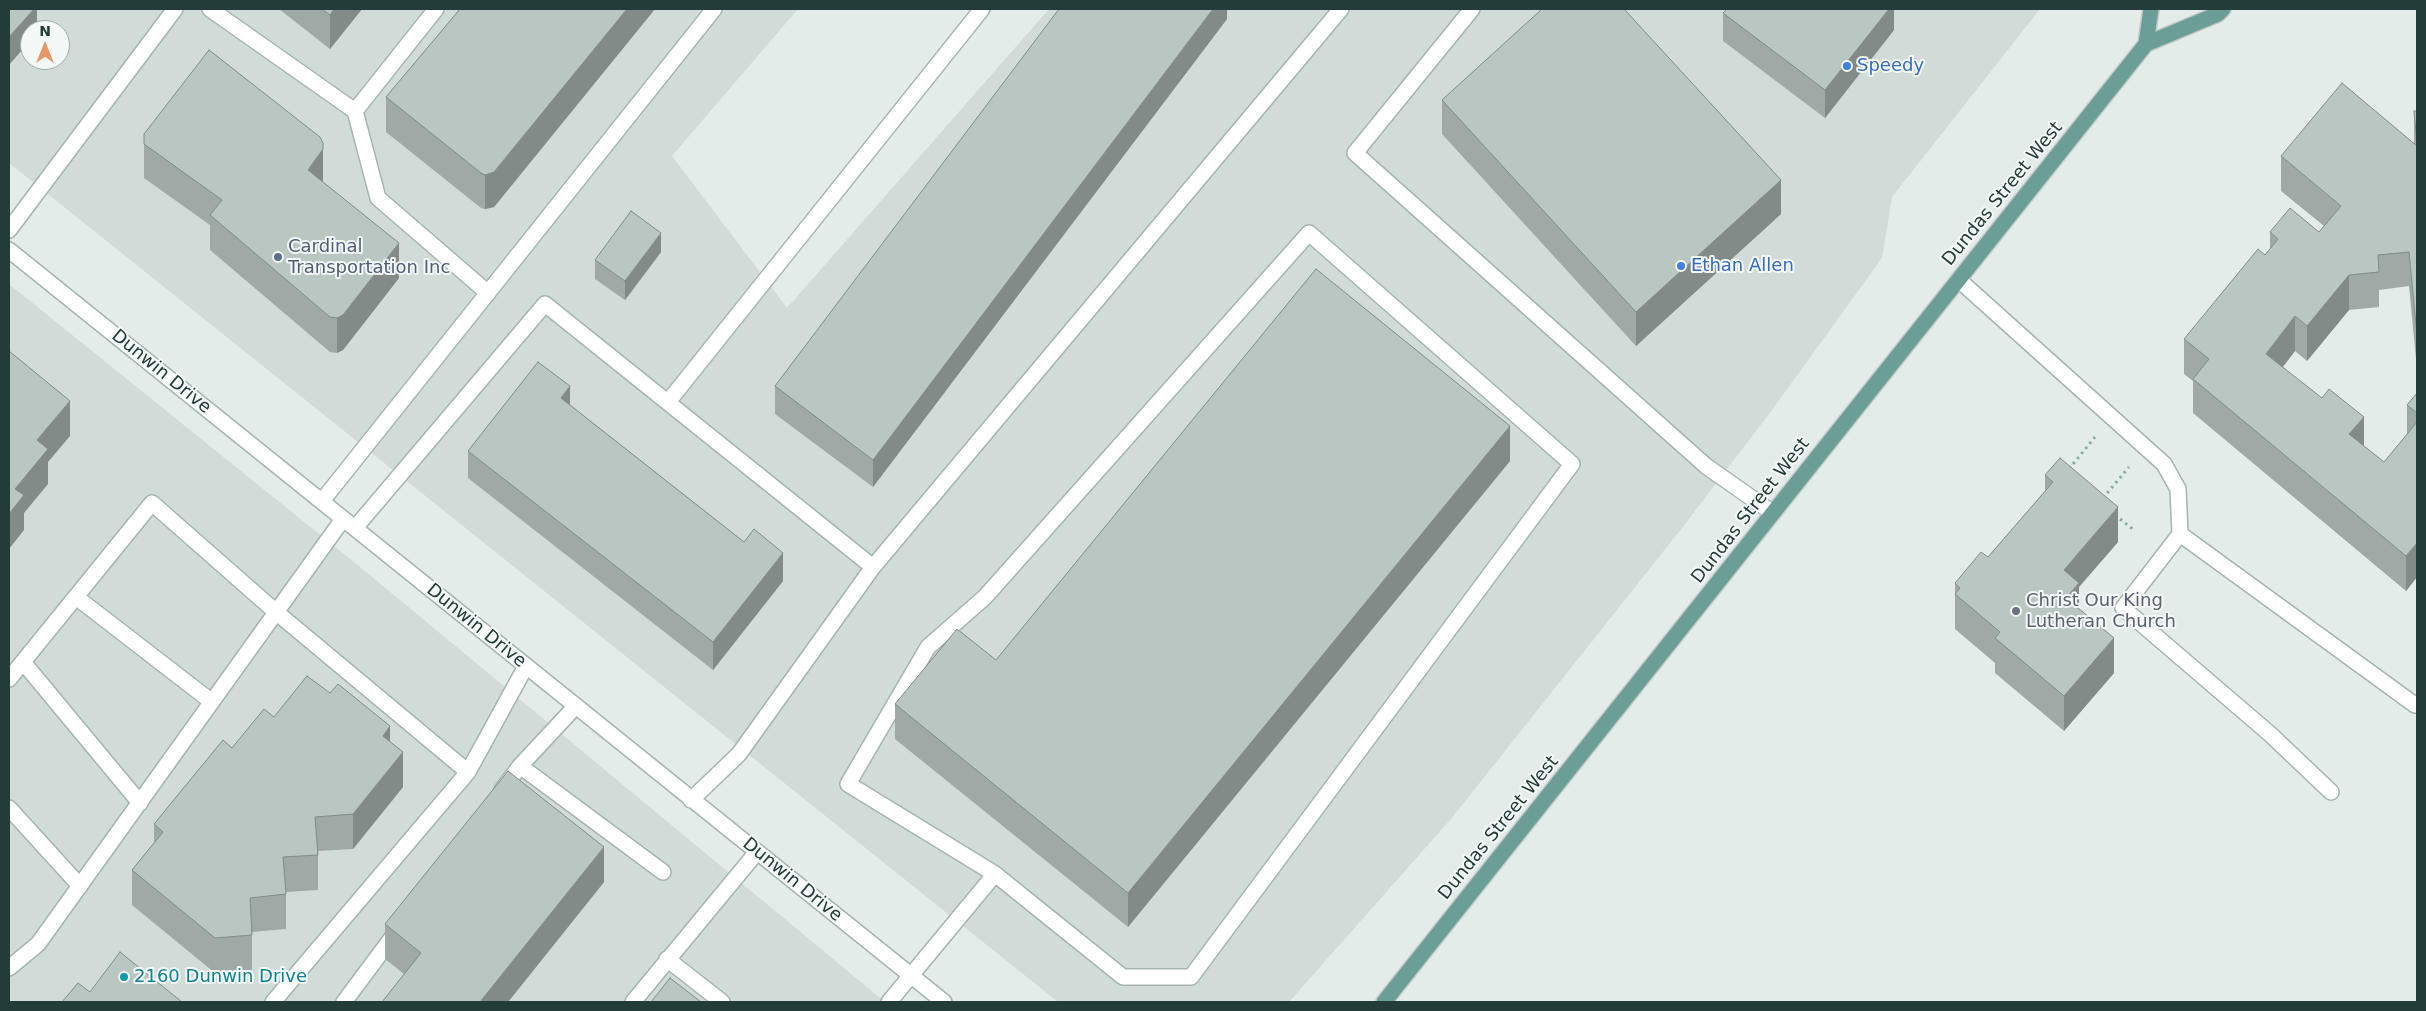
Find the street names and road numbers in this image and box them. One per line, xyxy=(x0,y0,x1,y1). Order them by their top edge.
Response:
street label: Dundas Street West xyxy=(1938,118,2068,270)
street label: Dunwin Drive xyxy=(107,325,215,419)
street label: Dundas Street West xyxy=(1687,434,1815,588)
street label: Dunwin Drive xyxy=(422,579,530,673)
street label: Dundas Street West xyxy=(1434,752,1564,904)
street label: Dunwin Drive xyxy=(738,833,846,927)

